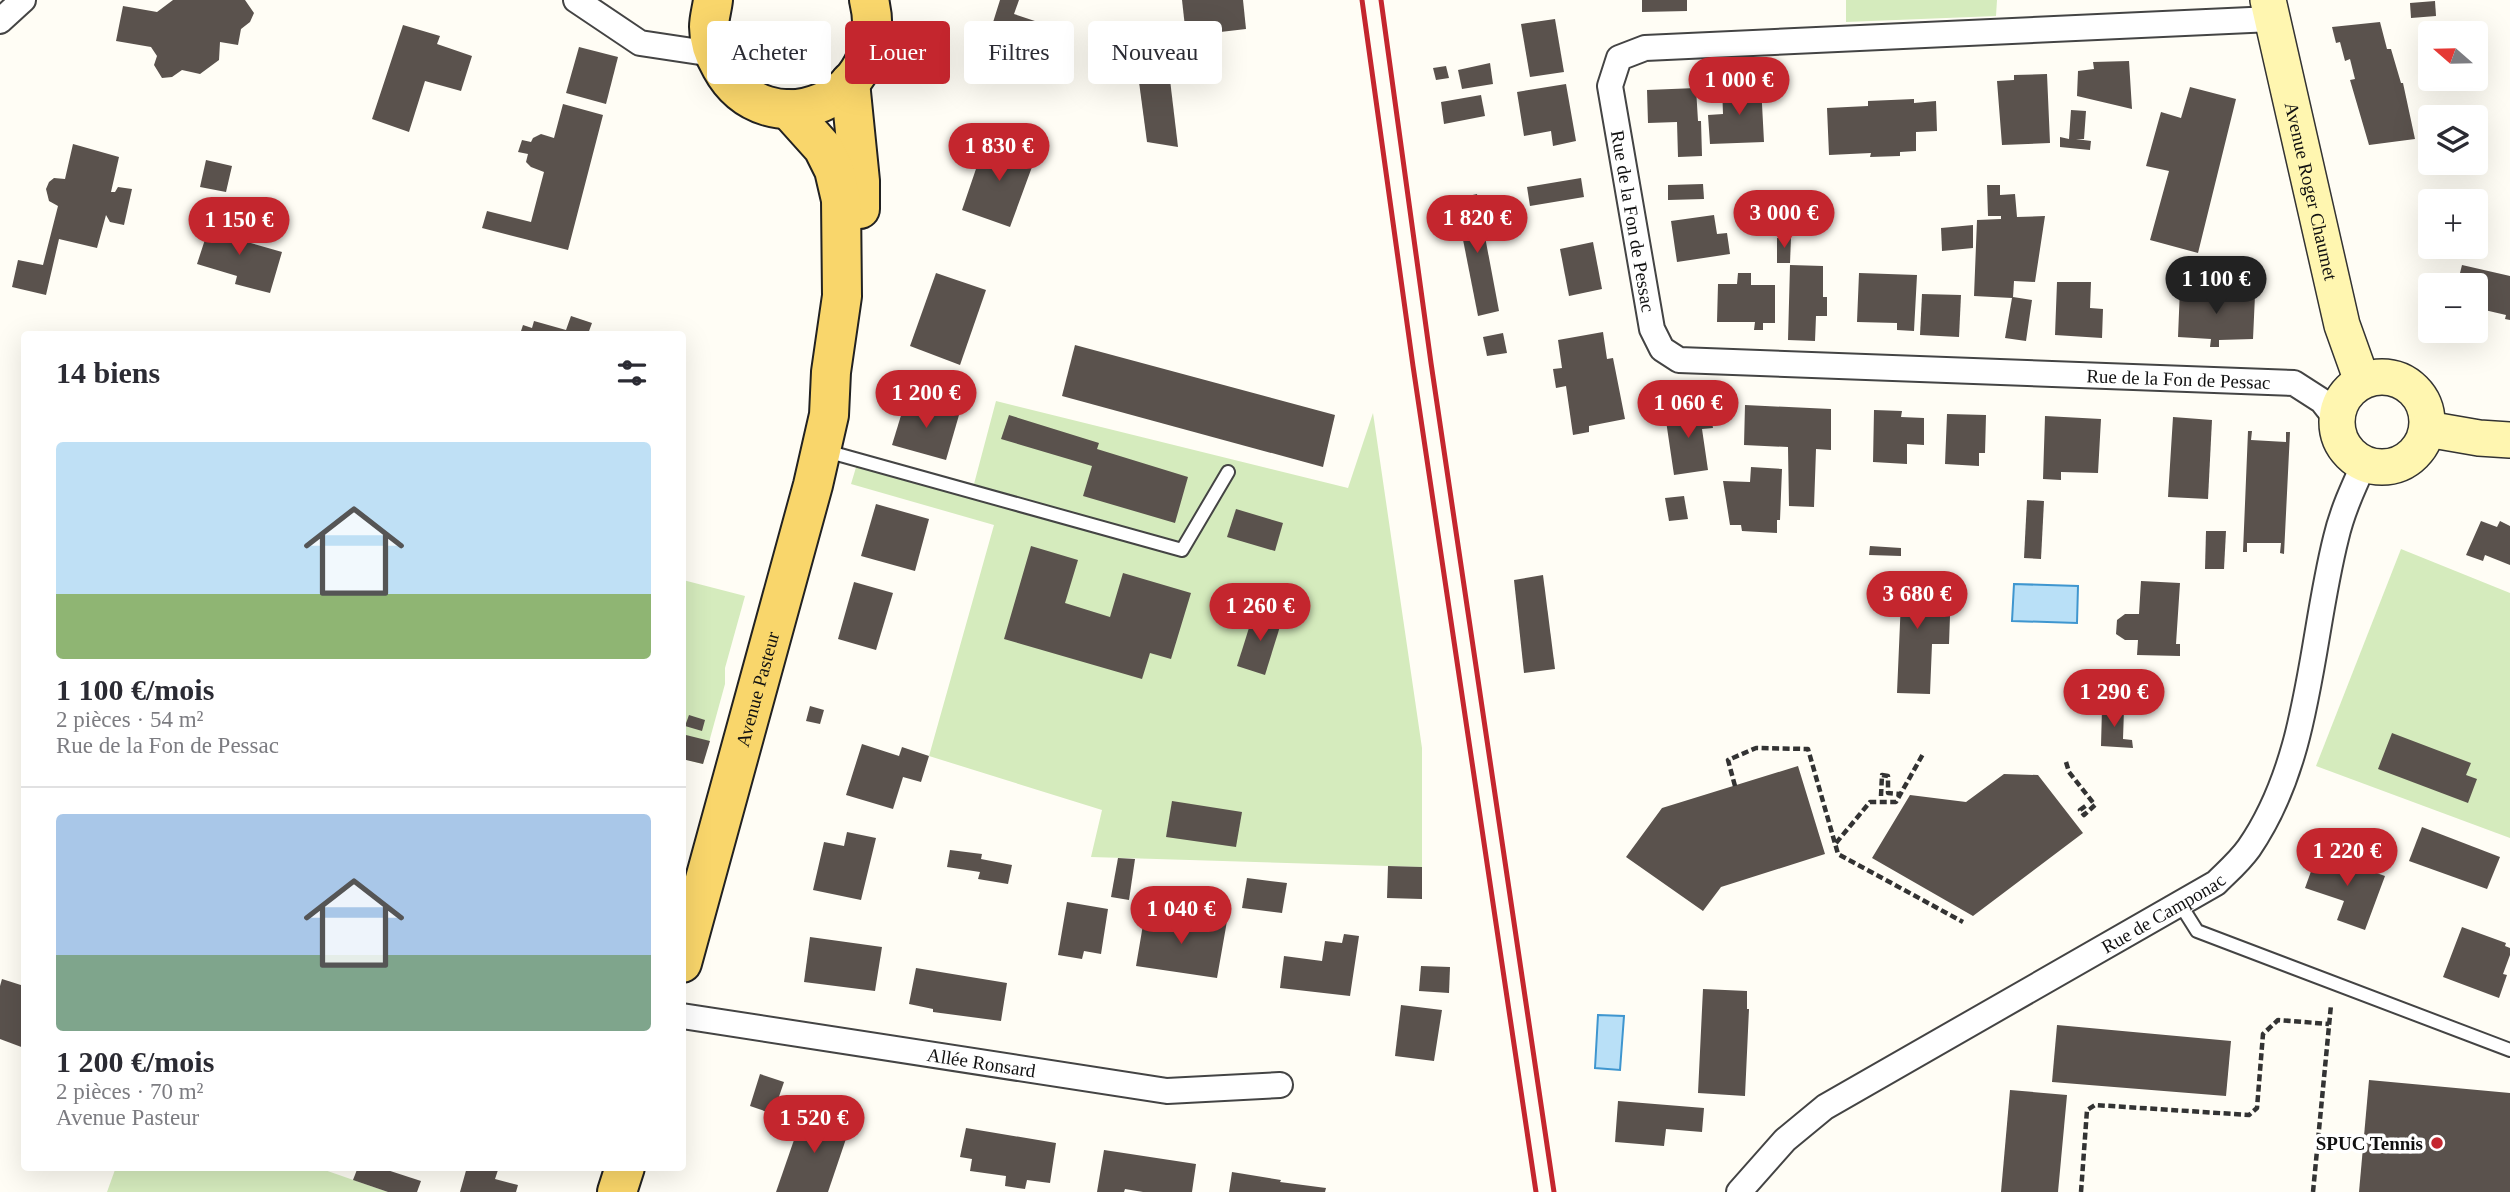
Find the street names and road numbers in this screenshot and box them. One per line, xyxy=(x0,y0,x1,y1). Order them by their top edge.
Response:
street label: Avenue Roger Chaumet xyxy=(2281,100,2342,283)
street label: Rue de la Fon de Pessac xyxy=(1607,128,1659,314)
street label: Rue de la Fon de Pessac xyxy=(2086,365,2271,393)
street label: Avenue Pasteur xyxy=(731,629,783,749)
street label: Rue de Camponac xyxy=(2097,869,2230,957)
street label: Allée Ronsard xyxy=(926,1044,1038,1081)

